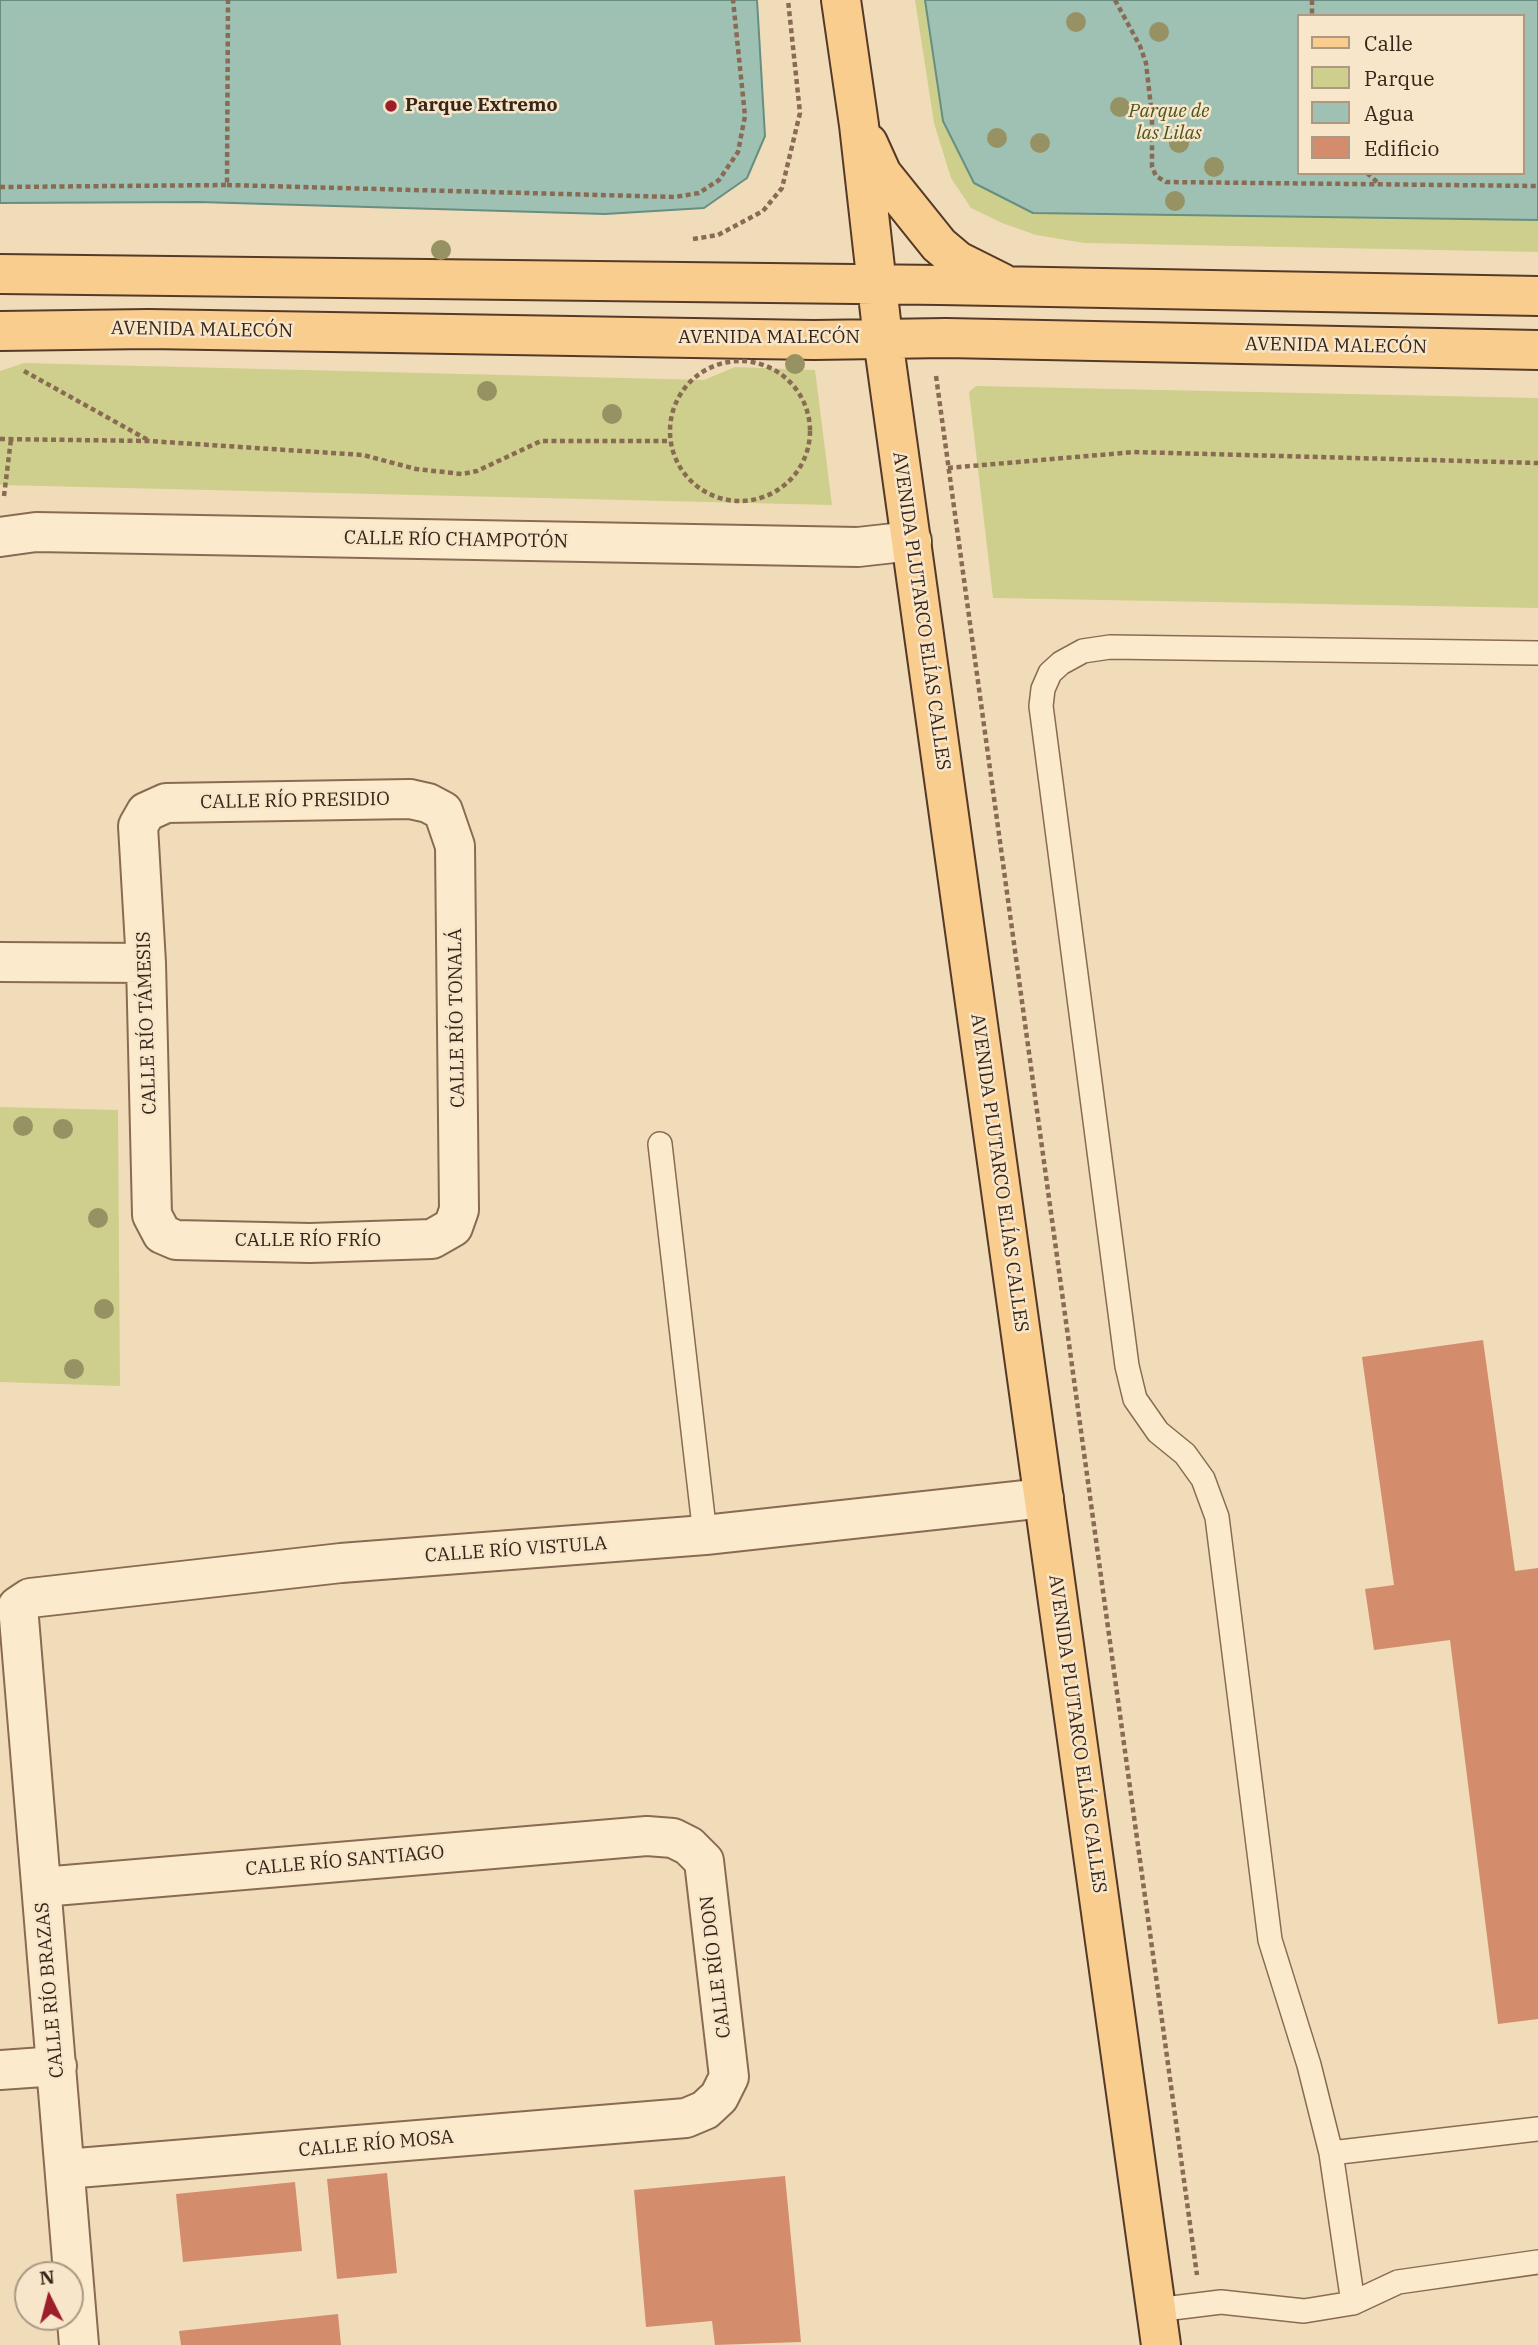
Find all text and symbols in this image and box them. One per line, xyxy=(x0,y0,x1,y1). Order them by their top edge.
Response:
legend xyxy=(1296,14,1524,175)
text: Calle xyxy=(1364,29,1413,57)
text: Parque xyxy=(1364,64,1434,92)
place label: Parque Extremo xyxy=(405,95,558,117)
marker: Parque Extremo xyxy=(383,98,399,114)
text: Agua xyxy=(1364,99,1414,127)
park label: Parque de las Lilas xyxy=(1128,101,1210,145)
text: Edificio xyxy=(1364,134,1439,162)
street label: AVENIDA MALECÓN xyxy=(111,317,293,343)
street label: AVENIDA MALECÓN xyxy=(678,327,860,349)
street label: AVENIDA MALECÓN xyxy=(1245,333,1427,359)
street label: AVENIDA PLUTARCO ELÍAS CALLES xyxy=(887,450,955,772)
street label: CALLE RÍO CHAMPOTÓN xyxy=(344,527,568,553)
street label: CALLE RÍO PRESIDIO xyxy=(200,788,390,814)
street label: CALLE RÍO TONALÁ xyxy=(444,928,470,1108)
street label: CALLE RÍO TÁMESIS xyxy=(132,931,162,1115)
street label: AVENIDA PLUTARCO ELÍAS CALLES xyxy=(965,1012,1033,1334)
street label: CALLE RÍO FRÍO xyxy=(235,1230,381,1252)
street label: CALLE RÍO VISTULA xyxy=(424,1532,608,1568)
street label: AVENIDA PLUTARCO ELÍAS CALLES xyxy=(1043,1573,1111,1895)
street label: CALLE RÍO SANTIAGO xyxy=(245,1841,445,1881)
street label: CALLE RÍO DON xyxy=(696,1894,736,2040)
street label: CALLE RÍO BRAZAS xyxy=(31,1901,69,2079)
street label: CALLE RÍO MOSA xyxy=(297,2126,455,2162)
north arrow xyxy=(14,2261,84,2331)
text: N xyxy=(38,2264,56,2290)

